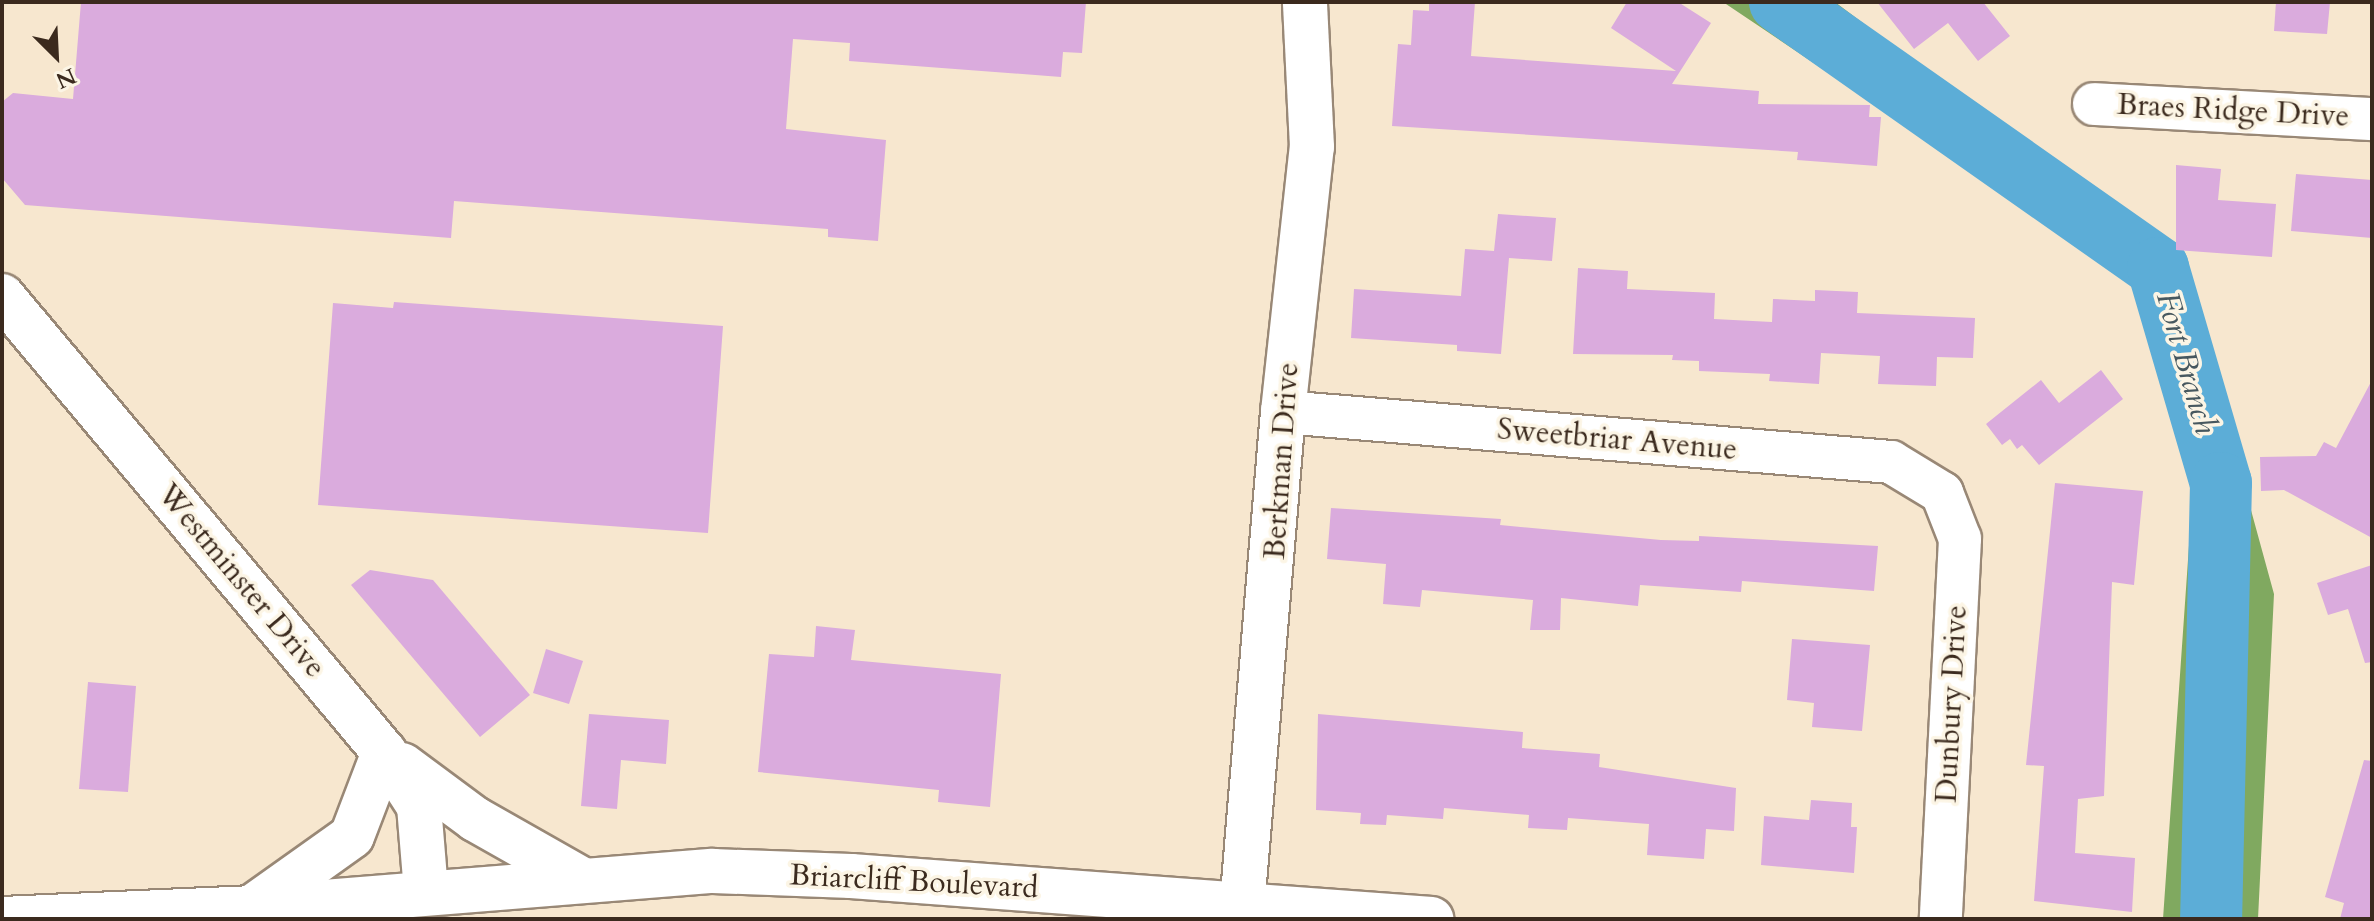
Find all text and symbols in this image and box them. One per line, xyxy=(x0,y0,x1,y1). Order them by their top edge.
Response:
north arrow xyxy=(16,16,96,96)
text: N xyxy=(51,60,81,96)
street label: Braes Ridge Drive xyxy=(2116,87,2350,135)
water label: Fort Branch xyxy=(2147,288,2225,438)
street label: Berkman Drive xyxy=(1257,361,1307,561)
street label: Sweetbriar Avenue xyxy=(1496,412,1738,468)
street label: Westminster Drive xyxy=(149,477,333,685)
street label: Dunbury Drive xyxy=(1929,604,1975,804)
street label: Briarcliff Boulevard xyxy=(789,858,1039,906)

